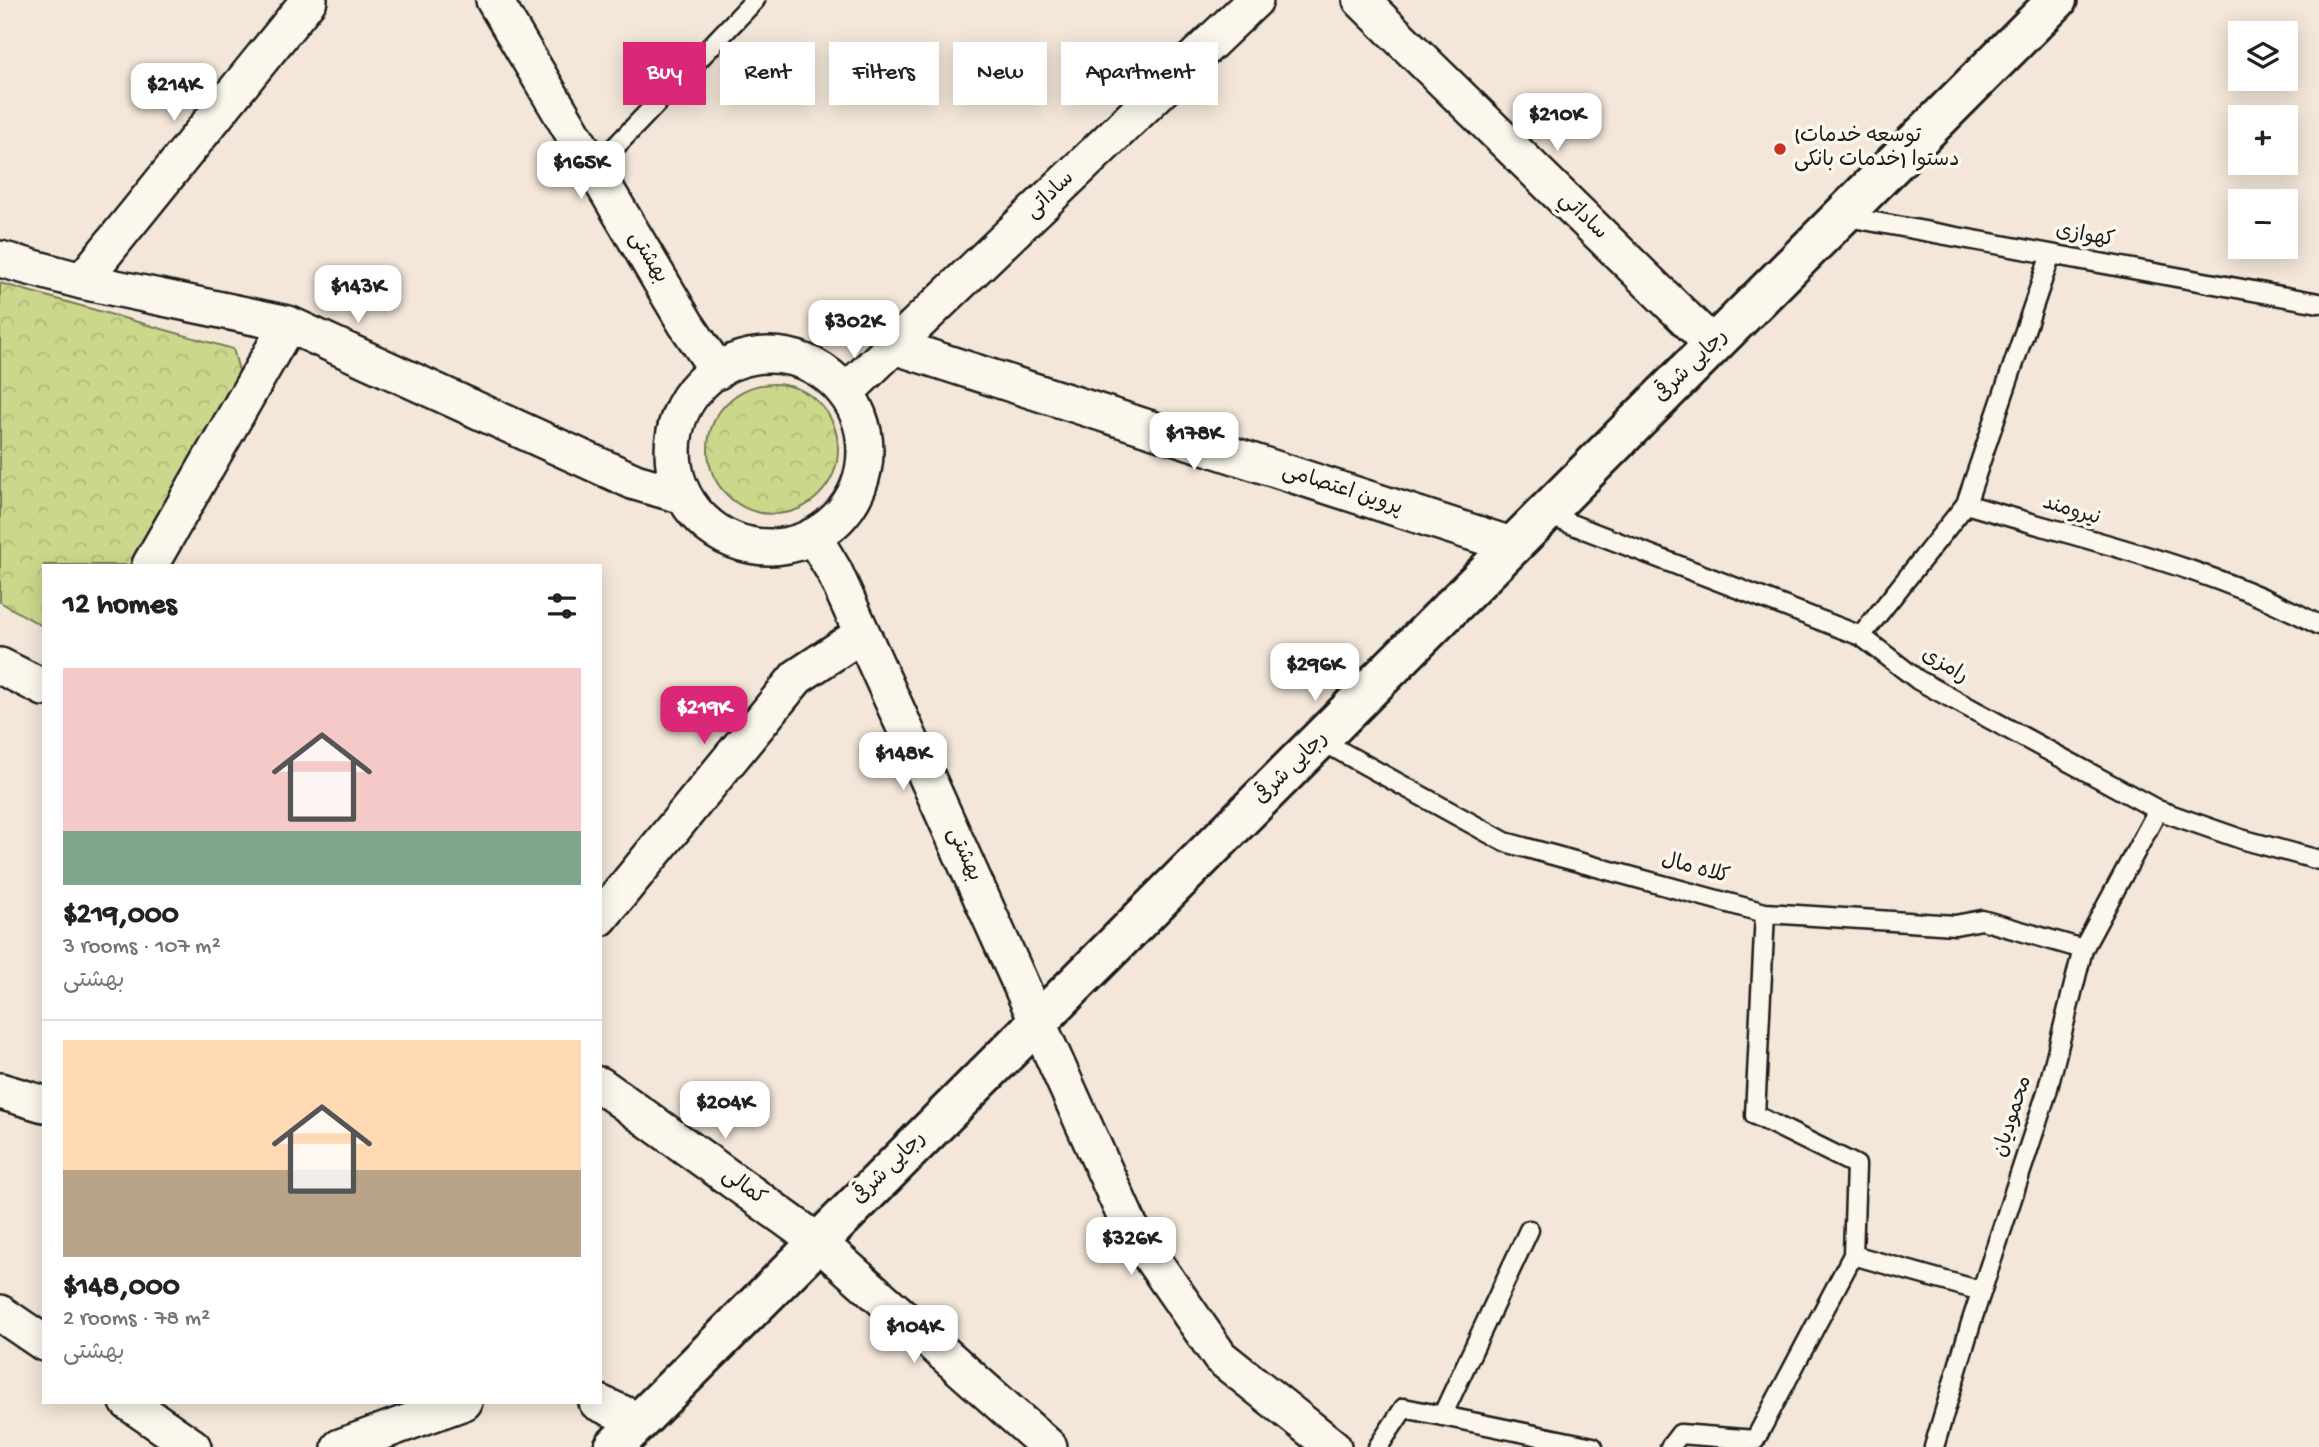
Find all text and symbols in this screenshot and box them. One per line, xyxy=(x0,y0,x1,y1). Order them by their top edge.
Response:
map controls xyxy=(2228,21,2298,259)
button: layers xyxy=(2228,21,2298,91)
chip: Buy xyxy=(623,42,706,105)
chip: Rent xyxy=(720,42,815,105)
chip: Filters xyxy=(829,42,939,105)
chip: New xyxy=(953,42,1047,105)
chip: Apartment xyxy=(1061,42,1218,105)
pin: $214K xyxy=(125,64,223,123)
text: $214K xyxy=(147,72,201,99)
pin: $210K xyxy=(1508,94,1606,153)
text: $210K xyxy=(1529,102,1585,129)
button: + xyxy=(2228,105,2298,175)
place label: (توسعه خدمات دستوا (خدمات بانکی xyxy=(1794,125,1959,174)
marker: (توسعه خدمات دستوا (خدمات بانکی xyxy=(1772,141,1788,157)
pin: $165K xyxy=(532,142,630,201)
text: $165K xyxy=(553,150,609,177)
street label: ساداتی xyxy=(1021,167,1081,225)
street label: ساداتي xyxy=(1550,188,1612,248)
button: − xyxy=(2228,189,2298,259)
street label: کهوازی xyxy=(2053,220,2117,254)
street label: بهشتی xyxy=(622,227,672,289)
pin: $143K xyxy=(309,266,407,325)
text: $143K xyxy=(330,274,386,301)
pin: $302K xyxy=(805,300,903,360)
text: $302K xyxy=(824,309,884,336)
street label: رجایی شرقی xyxy=(1647,322,1734,409)
pin: $178K xyxy=(1145,412,1243,472)
text: $178K xyxy=(1166,421,1222,448)
street label: پروین اعتصامی xyxy=(1279,460,1405,522)
street label: نیرومند xyxy=(2039,491,2103,533)
icon: filters xyxy=(543,587,581,625)
text: 12 homes xyxy=(63,589,176,624)
street label: رامزی xyxy=(1916,643,1972,691)
pin: $296K xyxy=(1266,644,1364,703)
text: $296K xyxy=(1286,652,1344,679)
pin: $219K xyxy=(655,686,753,746)
text: $219K xyxy=(676,695,732,722)
icon: home xyxy=(259,714,385,840)
street label: رجایی شرقی xyxy=(1247,724,1334,811)
pin: $148K xyxy=(854,732,952,792)
text: $148K xyxy=(875,741,931,768)
street label: بهشتی xyxy=(940,824,986,886)
street label: کلاه مال xyxy=(1658,849,1732,891)
text: $219,000 xyxy=(63,899,179,934)
text: 3 rooms · 107 m² xyxy=(63,934,221,961)
text: بهشتی xyxy=(63,968,125,995)
street label: محمودیان xyxy=(1989,1073,2039,1161)
pin: $204K xyxy=(676,1082,774,1141)
icon: home xyxy=(259,1086,385,1212)
text: $204K xyxy=(696,1090,754,1117)
street label: رجایی شرقی xyxy=(845,1124,932,1211)
street label: کمالی xyxy=(716,1164,770,1212)
pin: $326K xyxy=(1082,1218,1180,1277)
text: $326K xyxy=(1102,1226,1160,1253)
text: $148,000 xyxy=(63,1271,180,1306)
text: 2 rooms · 78 m² xyxy=(63,1306,210,1333)
pin: $104K xyxy=(865,1306,963,1365)
text: $104K xyxy=(886,1314,942,1341)
text: بهشتی xyxy=(63,1340,125,1367)

